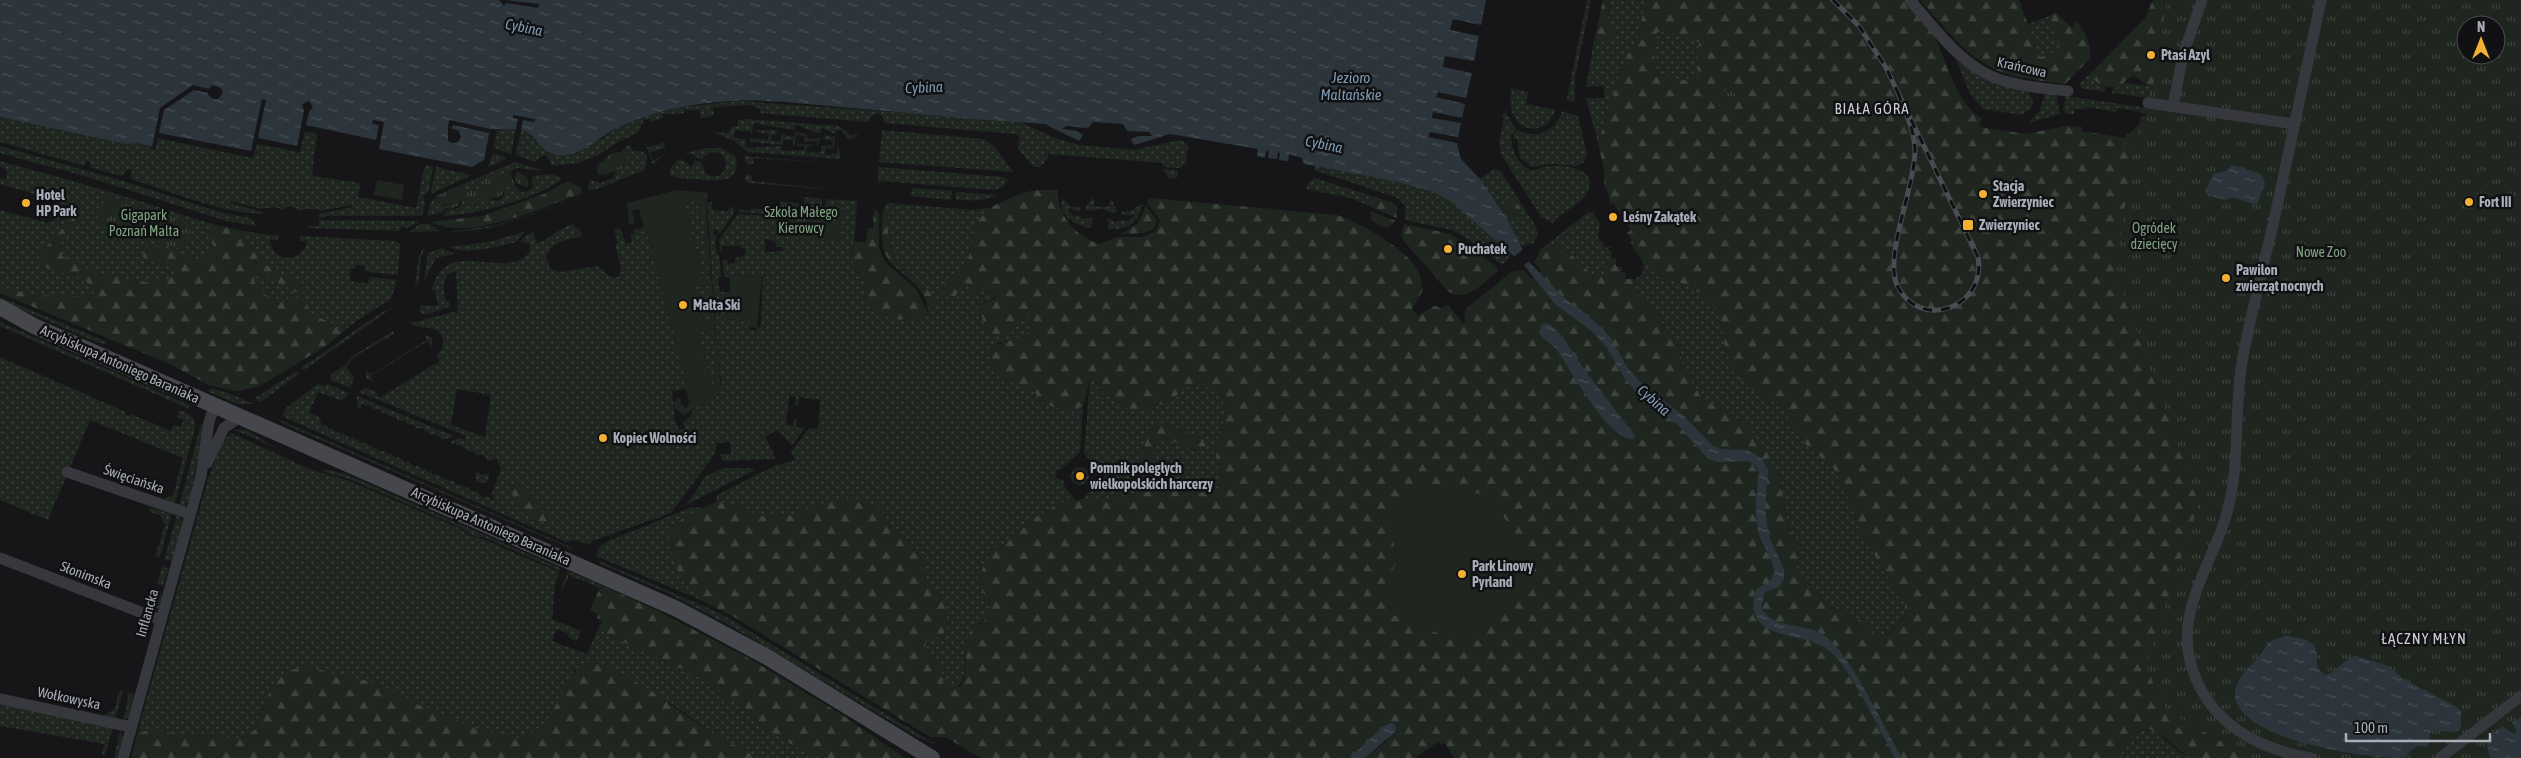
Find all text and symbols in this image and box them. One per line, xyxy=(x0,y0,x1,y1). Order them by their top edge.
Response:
water label: Cybina xyxy=(504,15,544,39)
north arrow xyxy=(2456,15,2506,65)
text: N xyxy=(2477,19,2485,35)
place label: Ptasi Azyl xyxy=(2161,47,2210,63)
marker: Ptasi Azyl xyxy=(2145,49,2157,61)
street label: Krańcowa xyxy=(1996,54,2048,80)
water label: Jezioro Maltańskie xyxy=(1320,69,1382,103)
water label: Cybina xyxy=(905,78,943,96)
district label: BIAŁA GÓRA xyxy=(1834,100,1910,117)
water label: Cybina xyxy=(1304,132,1344,156)
place label: Stacja Zwierzyniec xyxy=(1993,178,2054,210)
place label: Hotel HP Park xyxy=(36,187,77,219)
marker: Stacja Zwierzyniec xyxy=(1977,188,1989,200)
place label: Fort III xyxy=(2479,194,2512,210)
marker: Fort III xyxy=(2463,196,2475,208)
marker: Hotel HP Park xyxy=(20,197,32,209)
park label: Szkoła Małego Kierowcy xyxy=(764,204,838,236)
park label: Gigapark Poznań Malta xyxy=(109,207,179,239)
place label: Leśny Zakątek xyxy=(1623,209,1697,225)
marker: Leśny Zakątek xyxy=(1607,211,1619,223)
place label: Zwierzyniec xyxy=(1979,217,2040,233)
marker: Zwierzyniec xyxy=(1961,218,1975,232)
park label: Ogródek dziecięcy xyxy=(2131,220,2178,252)
place label: Puchatek xyxy=(1458,241,1507,257)
marker: Puchatek xyxy=(1442,243,1454,255)
park label: Nowe Zoo xyxy=(2296,244,2346,260)
place label: Pawilon zwierząt nocnych xyxy=(2236,262,2324,294)
marker: Pawilon zwierząt nocnych xyxy=(2220,272,2232,284)
place label: Malta Ski xyxy=(693,297,740,313)
marker: Malta Ski xyxy=(677,299,689,311)
street label: Arcybiskupa Antoniego Baraniaka xyxy=(38,322,202,406)
water label: Cybina xyxy=(1634,381,1674,419)
place label: Kopiec Wolności xyxy=(613,430,696,446)
marker: Kopiec Wolności xyxy=(597,432,609,444)
place label: Pomnik poległych wielkopolskich harcerzy xyxy=(1090,460,1213,492)
street label: Święciańska xyxy=(102,461,166,497)
marker: Pomnik poległych wielkopolskich harcerzy xyxy=(1074,470,1086,482)
street label: Arcybiskupa Antoniego Baraniaka xyxy=(409,484,573,568)
street label: Słonimska xyxy=(58,558,114,592)
place label: Park Linowy Pyrland xyxy=(1472,558,1534,590)
marker: Park Linowy Pyrland xyxy=(1456,568,1468,580)
street label: Inflancka xyxy=(133,587,161,639)
district label: ŁĄCZNY MŁYN xyxy=(2381,630,2467,647)
street label: Wołkowyska xyxy=(36,684,102,712)
scale bar xyxy=(2346,710,2490,742)
text: 100 m xyxy=(2354,719,2388,736)

